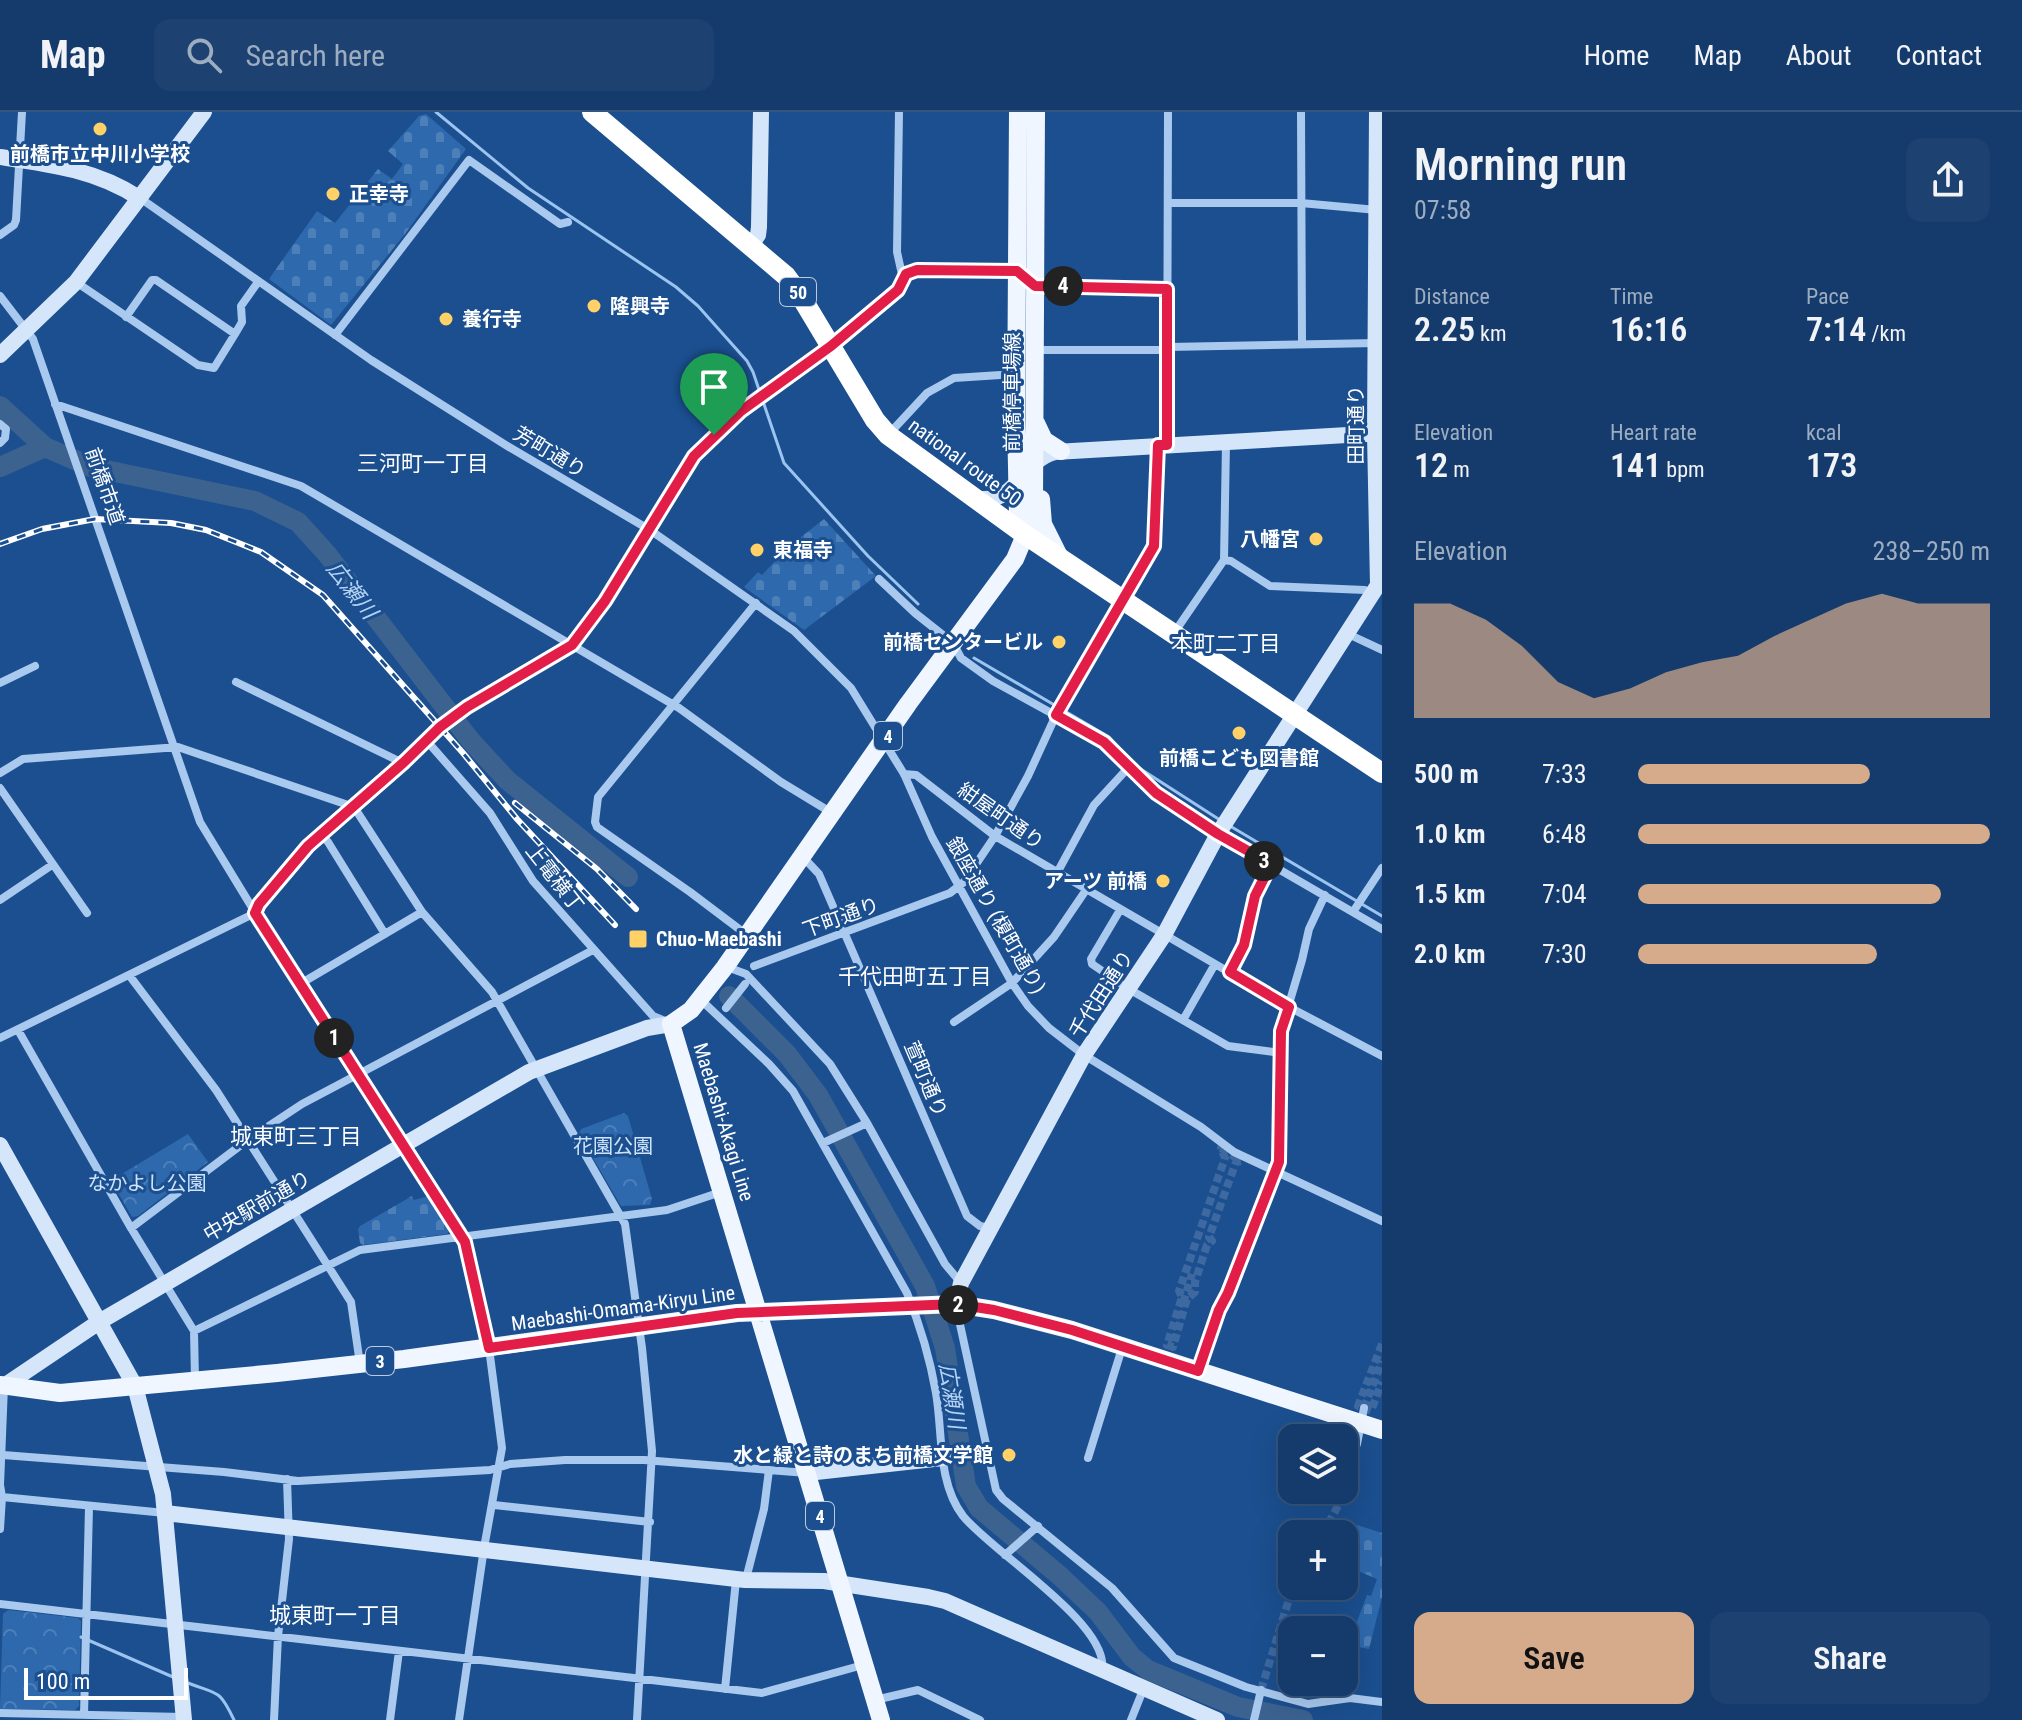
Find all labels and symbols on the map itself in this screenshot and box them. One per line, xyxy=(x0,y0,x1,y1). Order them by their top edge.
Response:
marker: 前橋市立中川小学校 xyxy=(91,120,109,138)
place label: 前橋市立中川小学校 xyxy=(10,142,190,166)
place label: 正幸寺 xyxy=(349,182,409,206)
marker: 正幸寺 xyxy=(324,185,342,203)
pin: 4 xyxy=(1043,266,1083,306)
road number: 50 xyxy=(780,278,816,306)
place label: 隆興寺 xyxy=(610,294,670,318)
marker: 隆興寺 xyxy=(585,297,603,315)
place label: 養行寺 xyxy=(462,307,522,331)
marker: 養行寺 xyxy=(437,310,455,328)
street label: 前橋停車場線 xyxy=(1000,332,1024,452)
pin xyxy=(680,353,748,435)
street label: 田町通り xyxy=(1344,385,1368,465)
street label: national route 50 xyxy=(904,413,1026,511)
street label: 芳町通り xyxy=(510,421,590,483)
street label: 前橋市道 xyxy=(81,444,129,528)
district label: 三河町一丁目 xyxy=(357,451,489,476)
place label: 八幡宮 xyxy=(1240,527,1300,551)
marker: 八幡宮 xyxy=(1307,530,1325,548)
place label: 東福寺 xyxy=(773,538,833,562)
marker: 東福寺 xyxy=(748,541,766,559)
water label: 広瀬川 xyxy=(322,556,383,625)
place label: 前橋センタービル xyxy=(883,630,1043,654)
district label: 本町二丁目 xyxy=(1171,631,1281,656)
marker: 前橋センタービル xyxy=(1050,633,1068,651)
road number: 4 xyxy=(874,722,902,750)
marker: 前橋こども図書館 xyxy=(1230,724,1248,742)
place label: 前橋こども図書館 xyxy=(1159,746,1319,770)
street label: 紺屋町通り xyxy=(953,777,1049,855)
street label: 銀座通り (榎町通り) xyxy=(941,832,1051,998)
street label: 上電横丁 xyxy=(521,839,589,917)
pin: 3 xyxy=(1244,841,1284,881)
place label: アーツ 前橋 xyxy=(1044,869,1147,893)
marker: アーツ 前橋 xyxy=(1154,872,1172,890)
street label: 下町通り xyxy=(799,892,883,942)
place label: Chuo-Maebashi xyxy=(656,927,782,951)
marker: Chuo-Maebashi xyxy=(627,928,649,950)
street label: 千代田通り xyxy=(1064,946,1138,1042)
district label: 千代田町五丁目 xyxy=(838,964,992,989)
pin: 1 xyxy=(314,1018,354,1058)
street label: 萱町通り xyxy=(899,1037,953,1121)
street label: Maebashi-Akagi Line xyxy=(689,1040,759,1204)
district label: 城東町三丁目 xyxy=(230,1124,362,1149)
park label: 花園公園 xyxy=(573,1134,653,1158)
street label: 中央駅前通り xyxy=(199,1166,315,1246)
park label: なかよし公園 xyxy=(88,1171,207,1195)
street label: Maebashi-Omama-Kiryu Line xyxy=(510,1280,736,1336)
pin: 2 xyxy=(938,1285,978,1325)
road number: 3 xyxy=(366,1347,394,1375)
water label: 広瀬川 xyxy=(934,1361,970,1433)
place label: 水と緑と詩のまち前橋文学館 xyxy=(733,1443,993,1467)
marker: 水と緑と詩のまち前橋文学館 xyxy=(1000,1446,1018,1464)
road number: 4 xyxy=(806,1502,834,1530)
district label: 城東町一丁目 xyxy=(269,1603,401,1628)
scale bar xyxy=(24,1664,188,1700)

